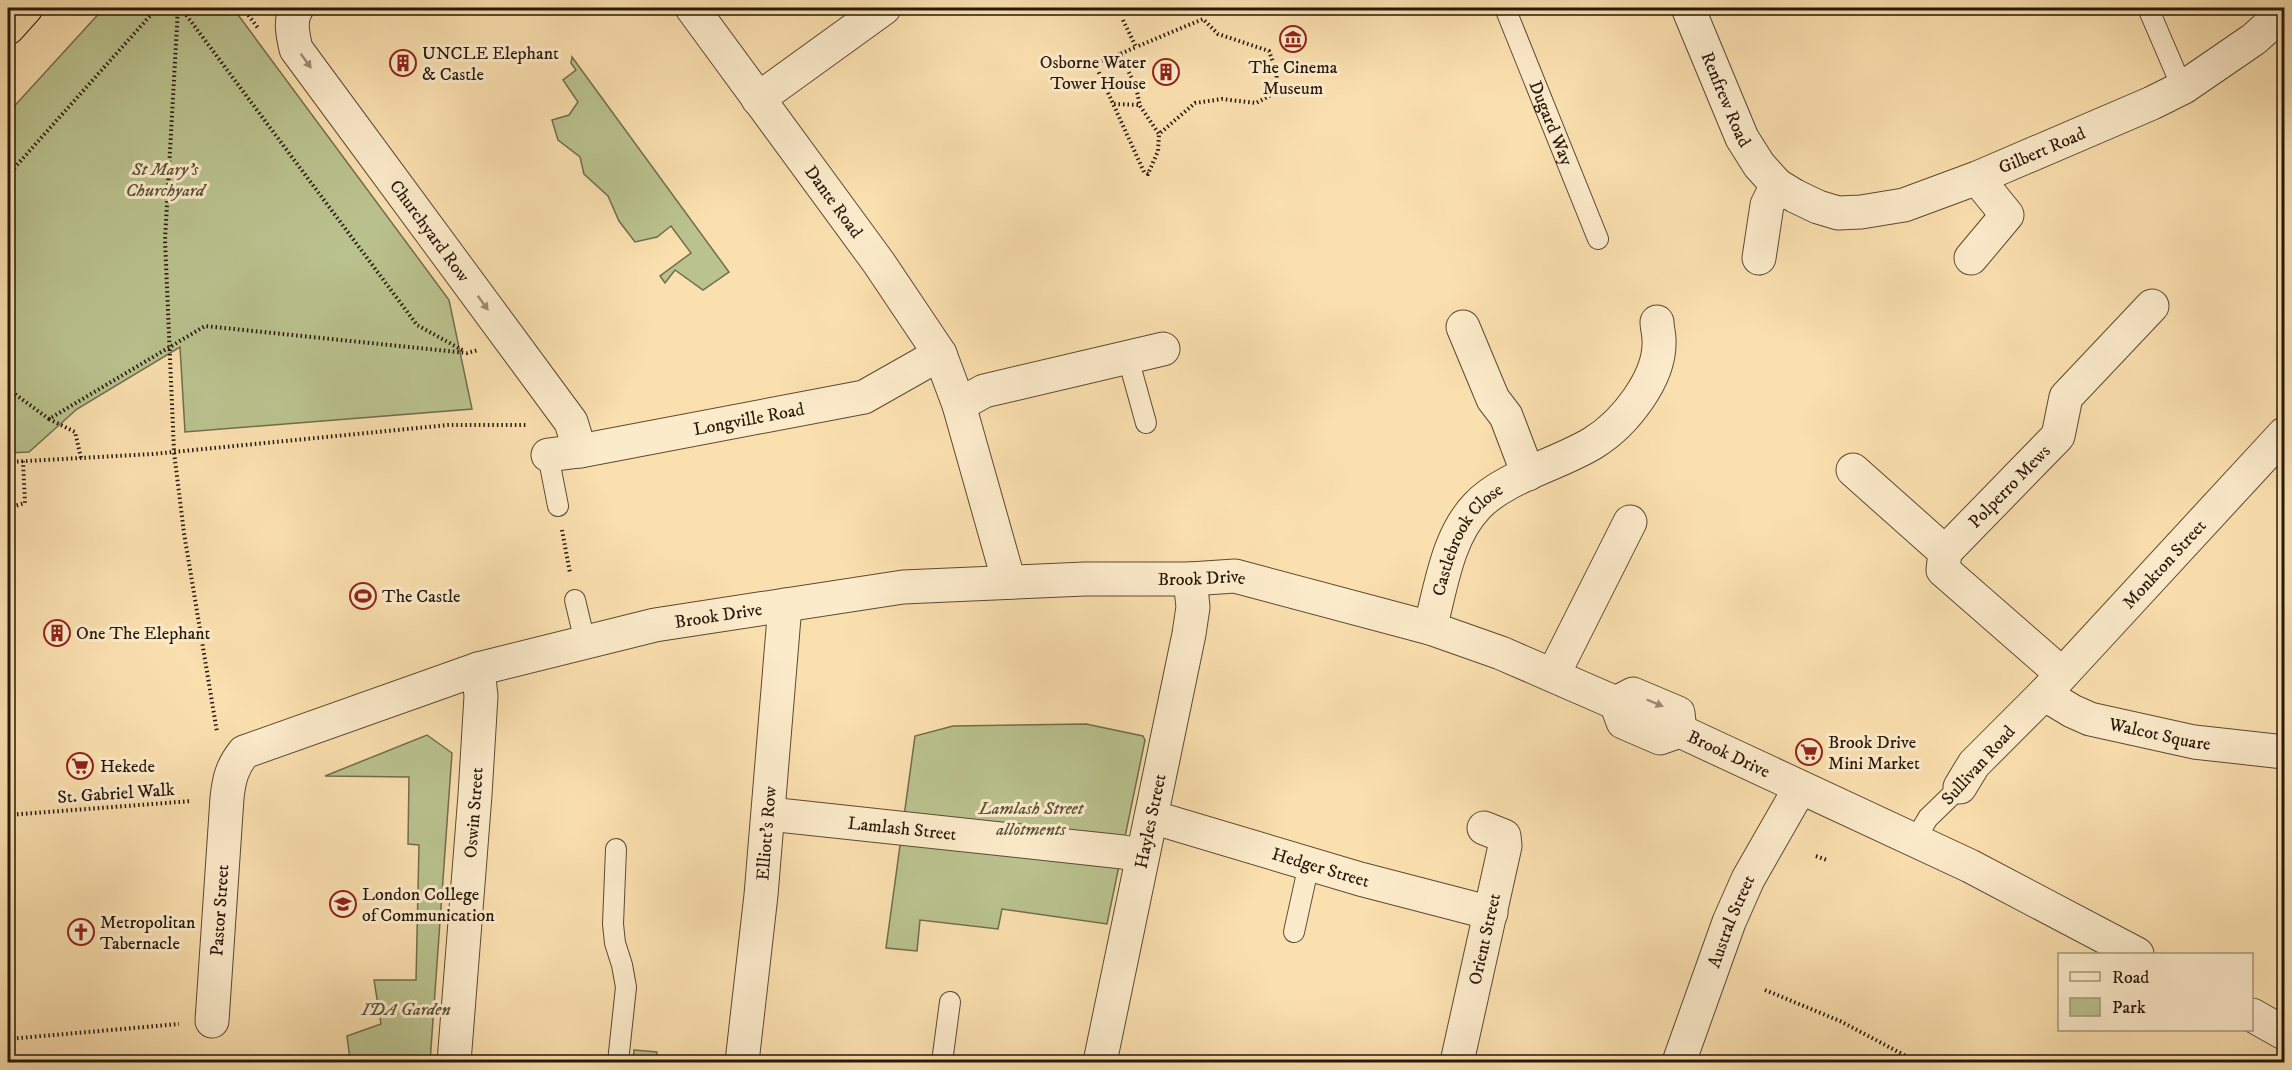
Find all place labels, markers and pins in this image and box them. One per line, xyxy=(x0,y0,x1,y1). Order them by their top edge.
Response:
museum icon: The Cinema Museum xyxy=(1278,24,1308,54)
place label: UNCLE Elephant & Castle xyxy=(422,43,559,86)
building icon: UNCLE Elephant & Castle xyxy=(388,48,418,78)
place label: Osborne Water Tower House xyxy=(1040,52,1146,95)
building icon: Osborne Water Tower House xyxy=(1151,57,1181,87)
place label: The Cinema Museum xyxy=(1249,57,1338,100)
sports icon: The Castle xyxy=(348,581,378,611)
place label: The Castle xyxy=(382,586,461,608)
building icon: One The Elephant xyxy=(42,618,72,648)
place label: One The Elephant xyxy=(76,623,211,645)
place label: Brook Drive Mini Market xyxy=(1828,732,1920,775)
supermarket icon: Brook Drive Mini Market xyxy=(1794,737,1824,767)
supermarket icon: Hekede xyxy=(65,751,95,781)
place label: Hekede xyxy=(100,756,155,778)
place label: London College of Communication xyxy=(362,884,495,927)
school or university icon: London College of Communication xyxy=(328,889,358,919)
place label: Metropolitan Tabernacle xyxy=(100,912,196,955)
church icon: Metropolitan Tabernacle xyxy=(66,917,96,947)

